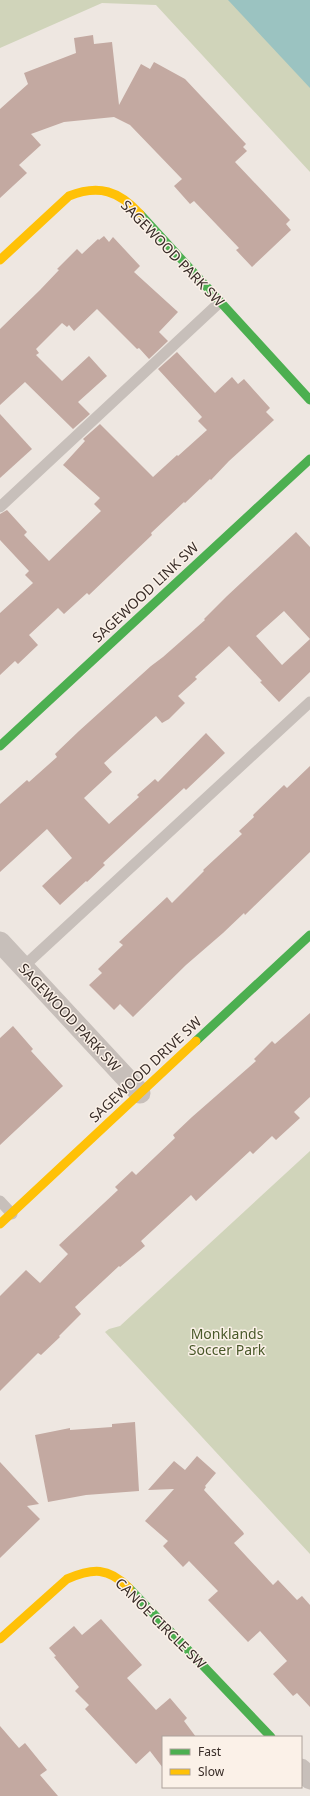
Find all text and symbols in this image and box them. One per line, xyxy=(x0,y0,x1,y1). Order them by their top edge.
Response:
street label: SAGEWOOD PARK SW xyxy=(117,196,229,310)
street label: SAGEWOOD LINK SW xyxy=(88,538,202,646)
street label: SAGEWOOD PARK SW xyxy=(15,959,125,1075)
street label: SAGEWOOD DRIVE SW xyxy=(85,1012,205,1126)
park label: Monklands Soccer Park xyxy=(189,1324,266,1359)
street label: CANOE CIRCLE SW xyxy=(111,1573,211,1673)
legend xyxy=(162,1736,302,1788)
text: Fast xyxy=(198,1743,222,1760)
text: Slow xyxy=(198,1763,225,1780)

